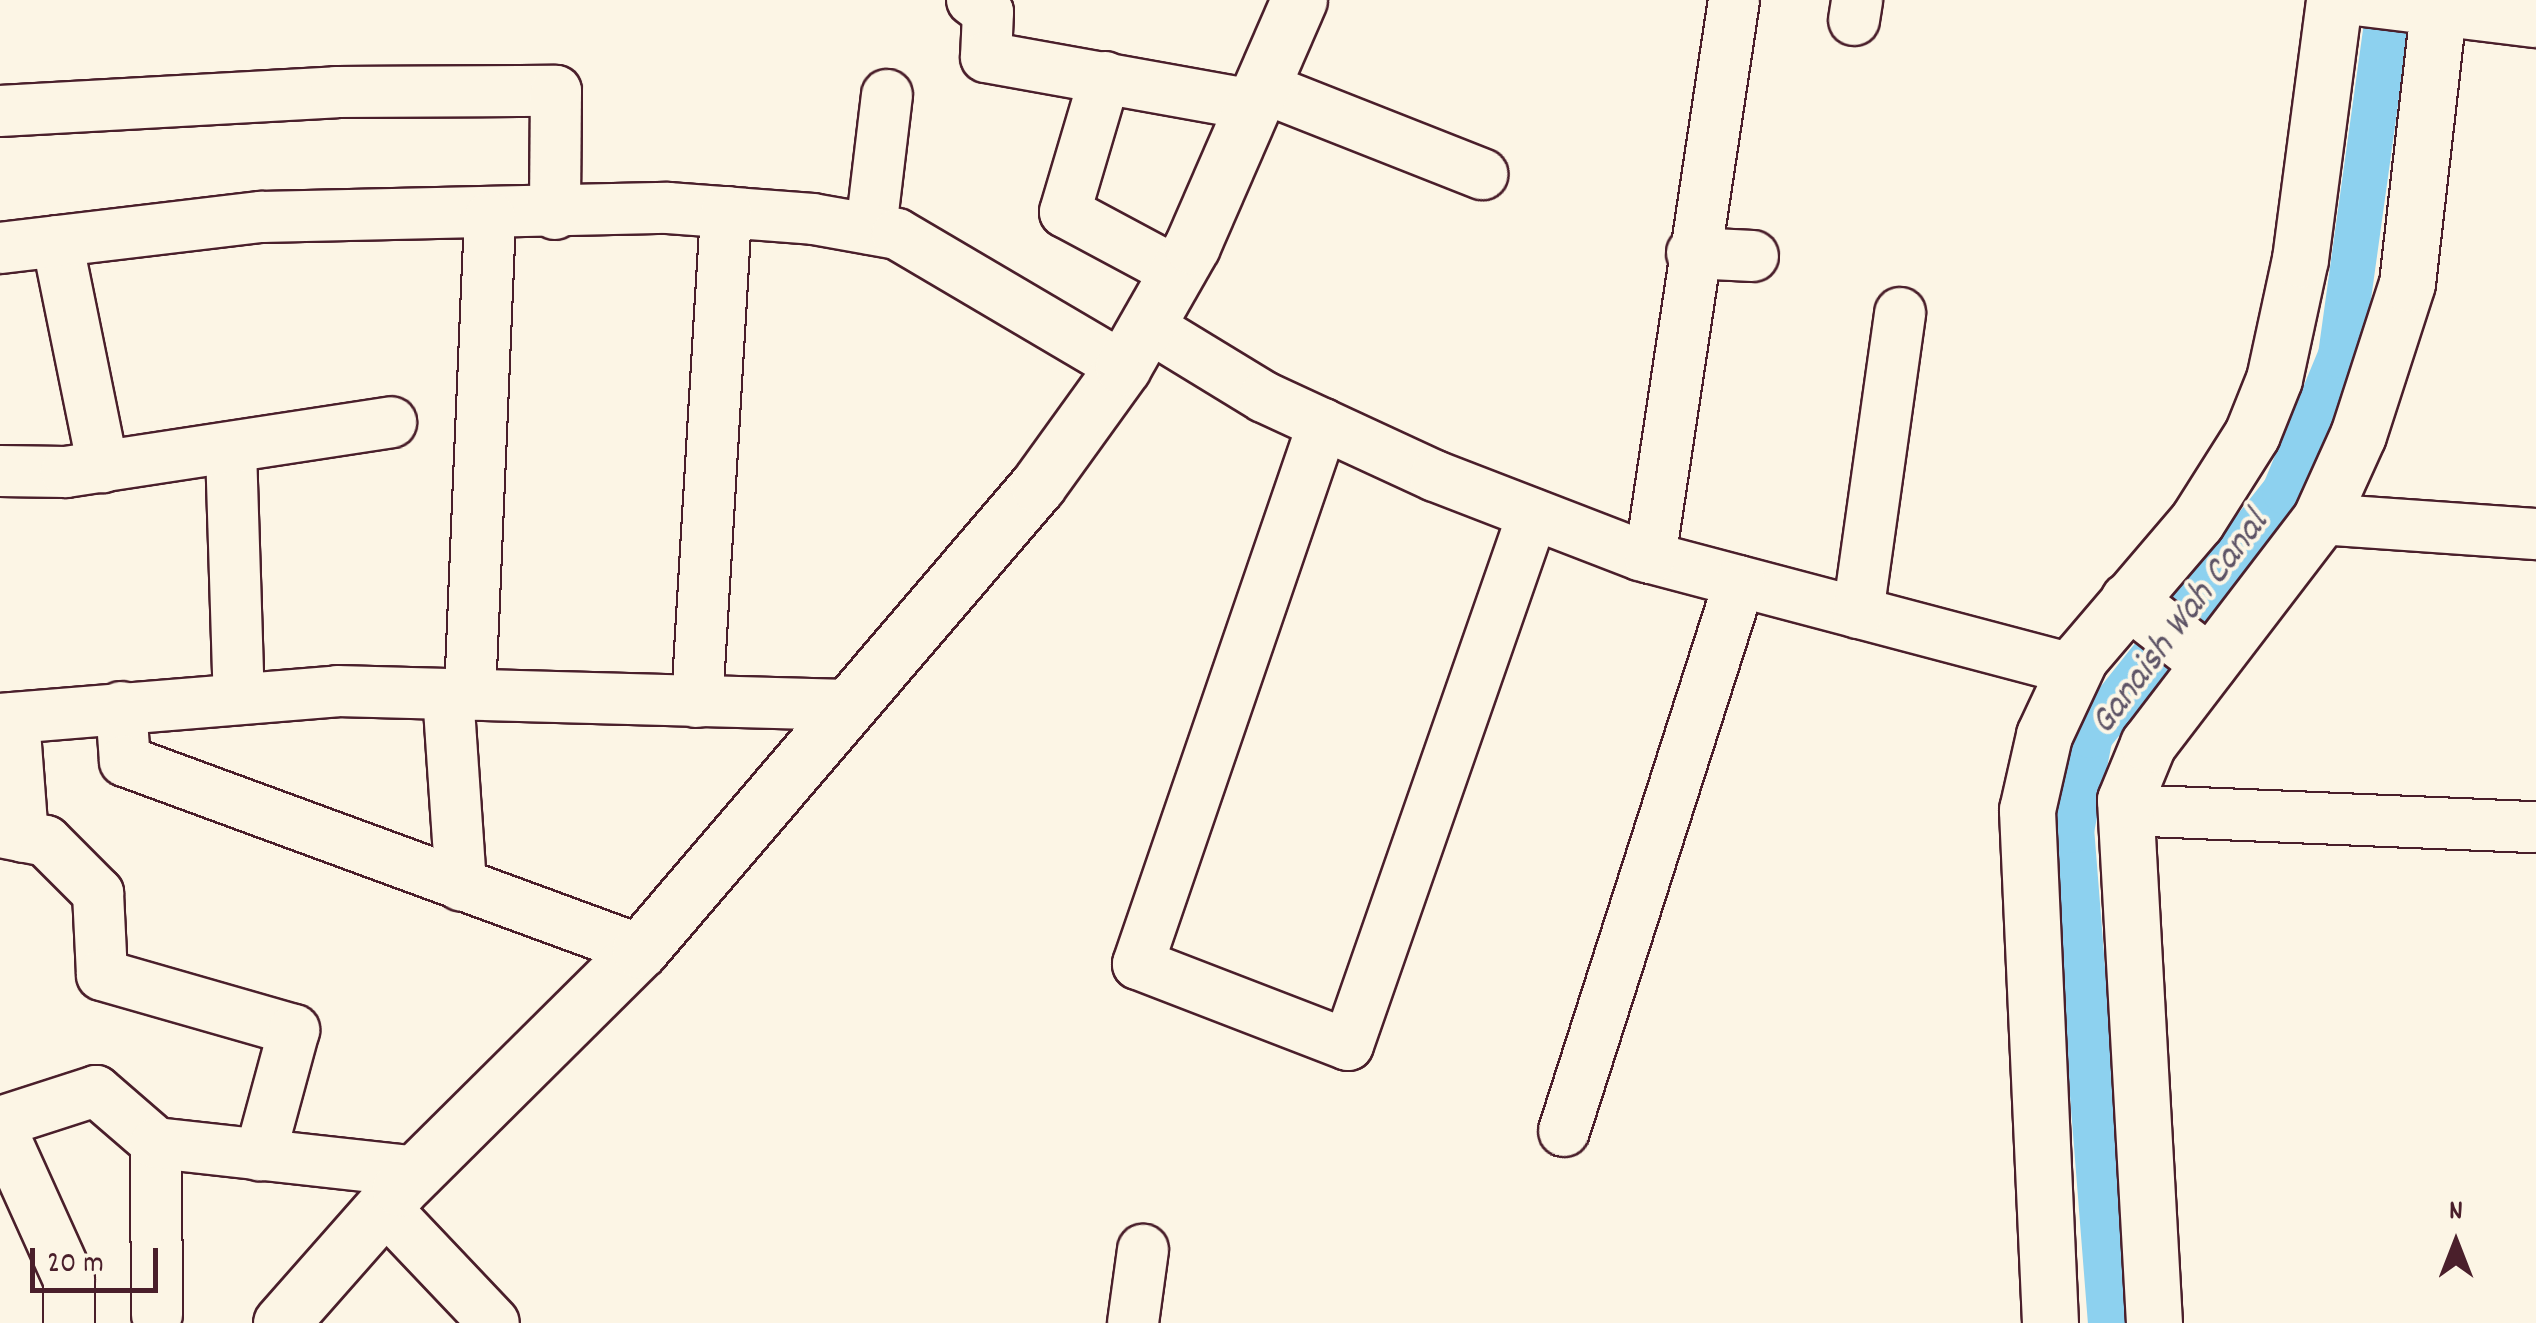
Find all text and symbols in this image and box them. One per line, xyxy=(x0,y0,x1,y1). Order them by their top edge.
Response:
water label: Ganaish Wah Canal xyxy=(2082,503,2280,745)
north arrow xyxy=(2406,1193,2506,1293)
text: N xyxy=(2449,1193,2463,1233)
scale bar xyxy=(35,1228,162,1290)
text: 20 m xyxy=(47,1244,104,1287)

